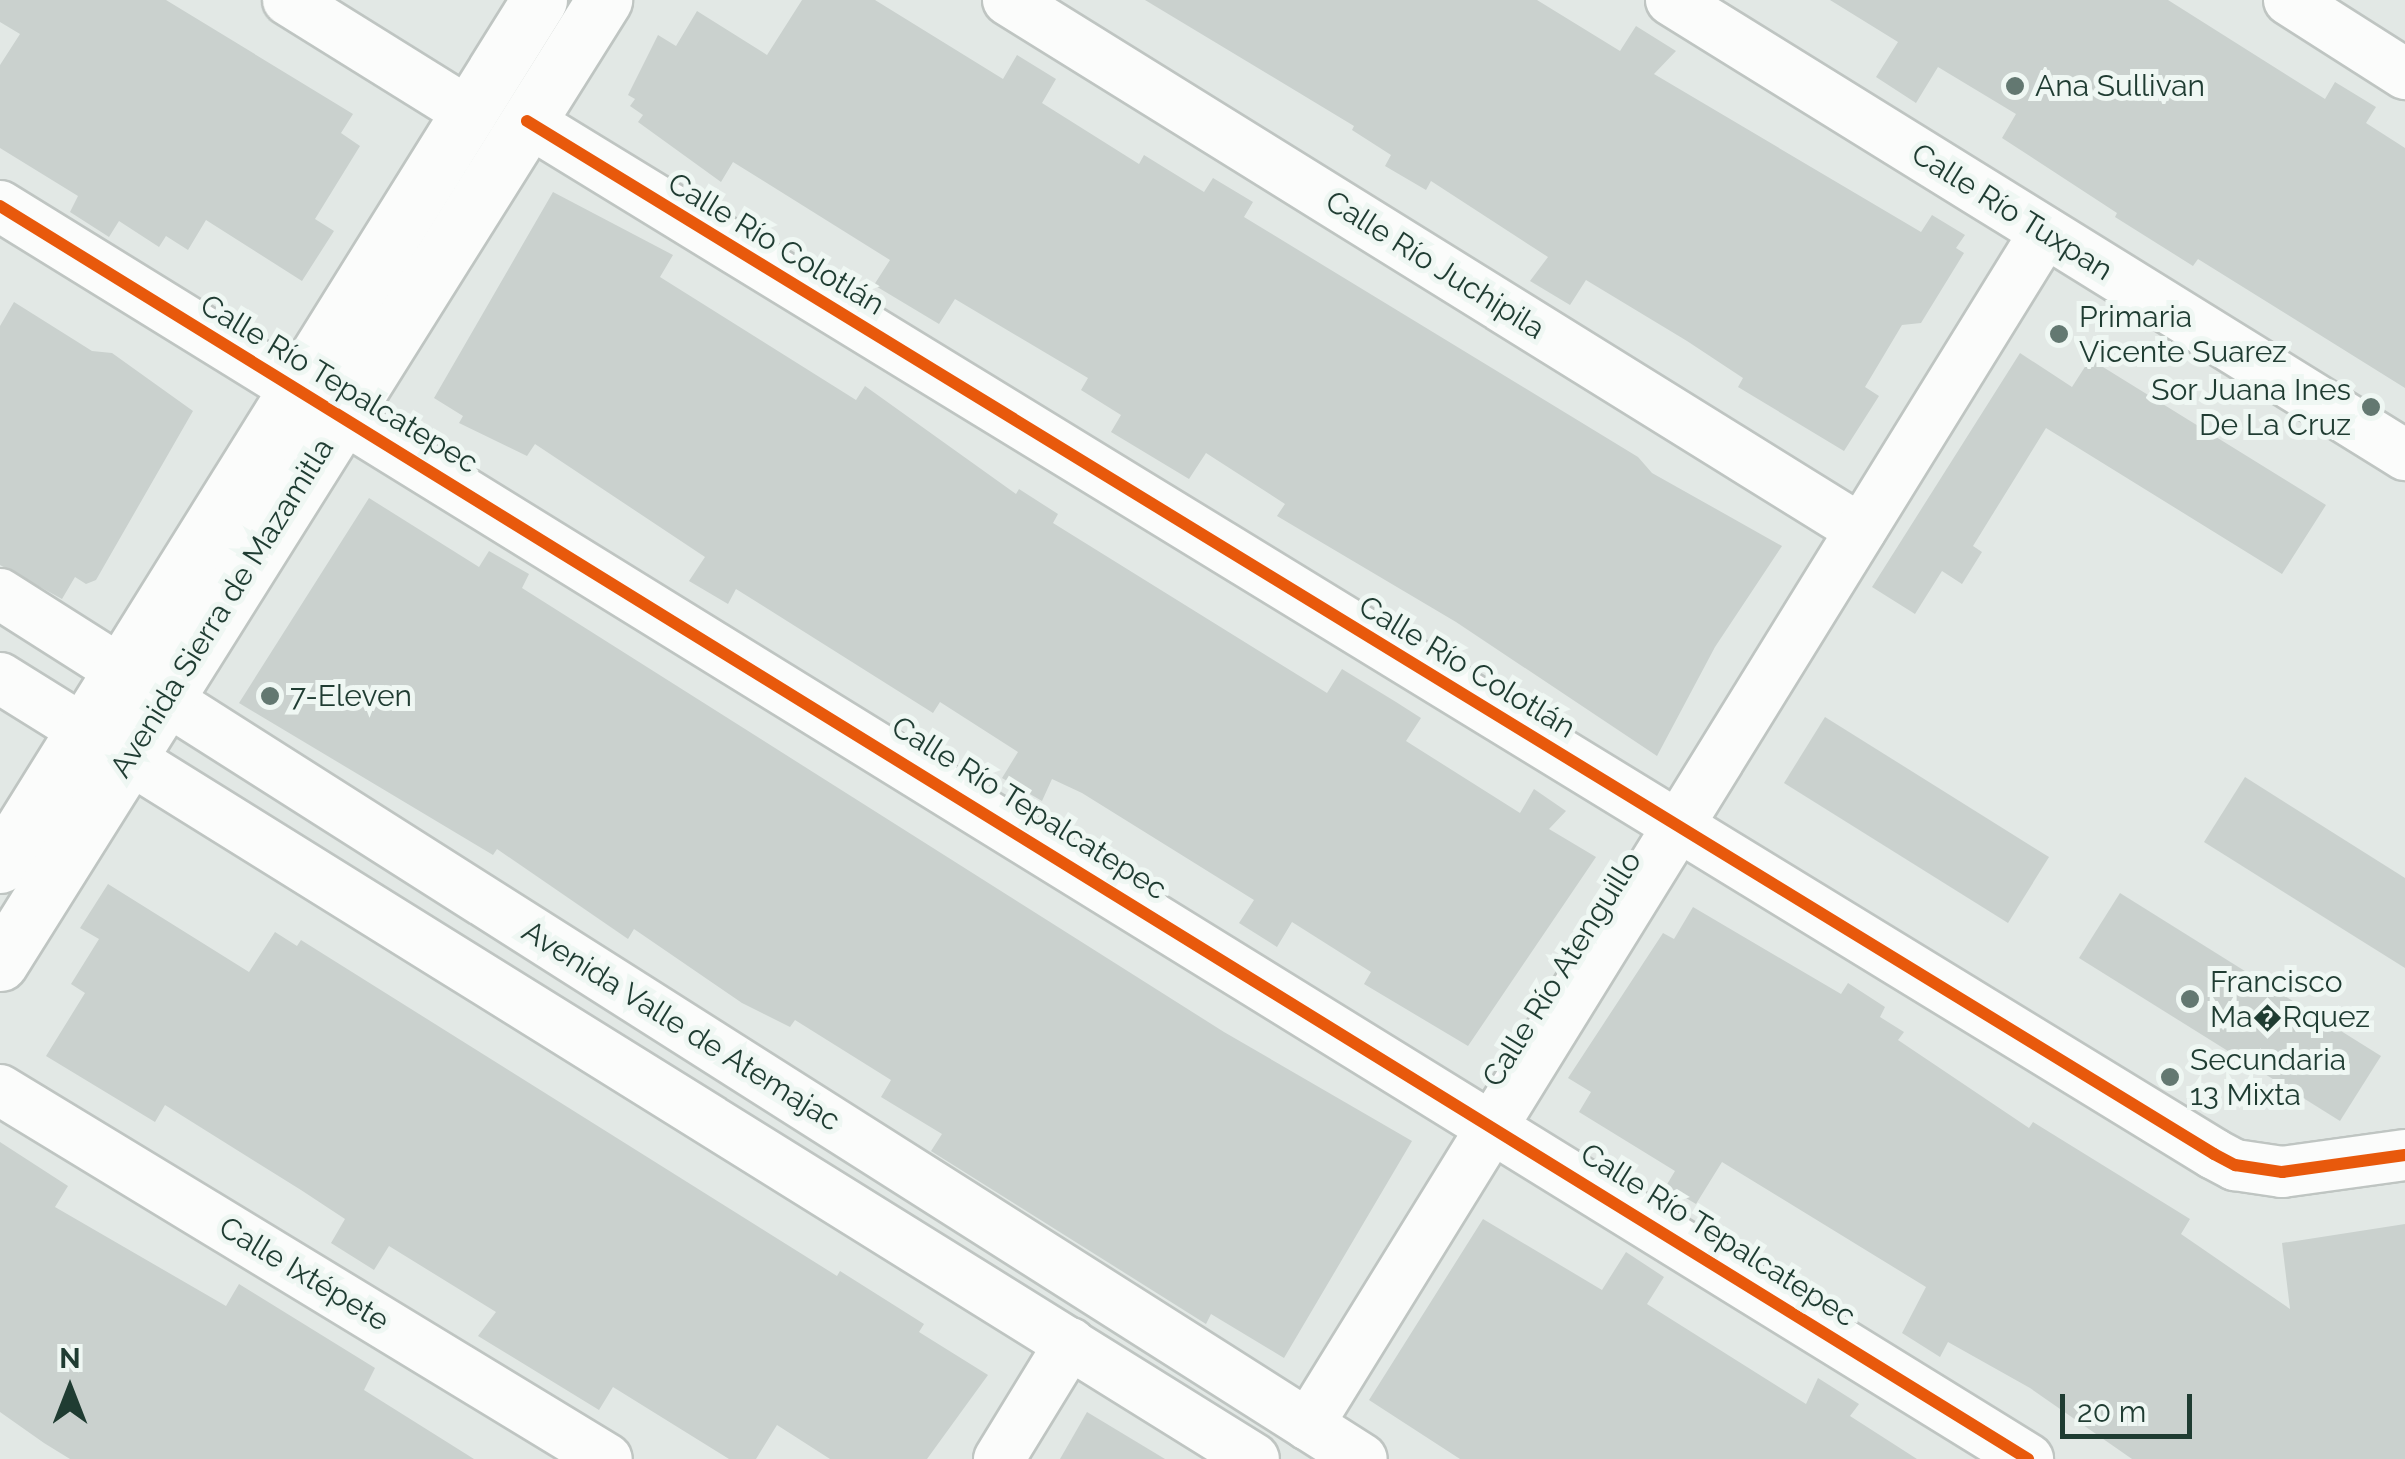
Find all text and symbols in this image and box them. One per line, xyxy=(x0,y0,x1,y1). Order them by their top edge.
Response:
place label: Ana Sullivan xyxy=(2035,68,2205,104)
marker: Ana Sullivan xyxy=(2004,75,2026,97)
street label: Calle Río Tuxpan xyxy=(1904,136,2120,288)
street label: Calle Río Colotlán xyxy=(661,165,891,323)
street label: Calle Río Juchipila xyxy=(1319,183,1551,347)
street label: Calle Río Tepalcatepec xyxy=(193,287,485,481)
place label: Primaria Vicente Suarez xyxy=(2079,299,2287,370)
marker: Primaria Vicente Suarez xyxy=(2048,323,2070,345)
place label: Sor Juana Ines De La Cruz xyxy=(2150,372,2351,442)
marker: Sor Juana Ines De La Cruz xyxy=(2360,396,2382,418)
street label: Avenida Sierra de Mazamitla xyxy=(103,432,341,784)
street label: Calle Río Colotlán xyxy=(1352,588,1582,746)
place label: 7-Eleven xyxy=(290,678,412,714)
marker: 7-Eleven xyxy=(259,685,281,707)
street label: Calle Río Tepalcatepec xyxy=(885,708,1173,908)
street label: Calle Río Atenguillo xyxy=(1475,844,1649,1094)
street label: Avenida Valle de Atemajac xyxy=(514,913,848,1139)
place label: Francisco Ma�Rquez xyxy=(2210,964,2370,1034)
marker: Francisco Ma�Rquez xyxy=(2179,988,2201,1010)
place label: Secundaria 13 Mixta xyxy=(2190,1042,2346,1112)
marker: Secundaria 13 Mixta xyxy=(2159,1066,2181,1088)
street label: Calle Río Tepalcatepec xyxy=(1574,1135,1862,1335)
street label: Calle Ixtépete xyxy=(213,1209,395,1339)
north arrow xyxy=(20,1339,120,1439)
text: N xyxy=(59,1342,81,1375)
scale bar xyxy=(2065,1374,2198,1436)
text: 20 m xyxy=(2077,1394,2146,1429)

